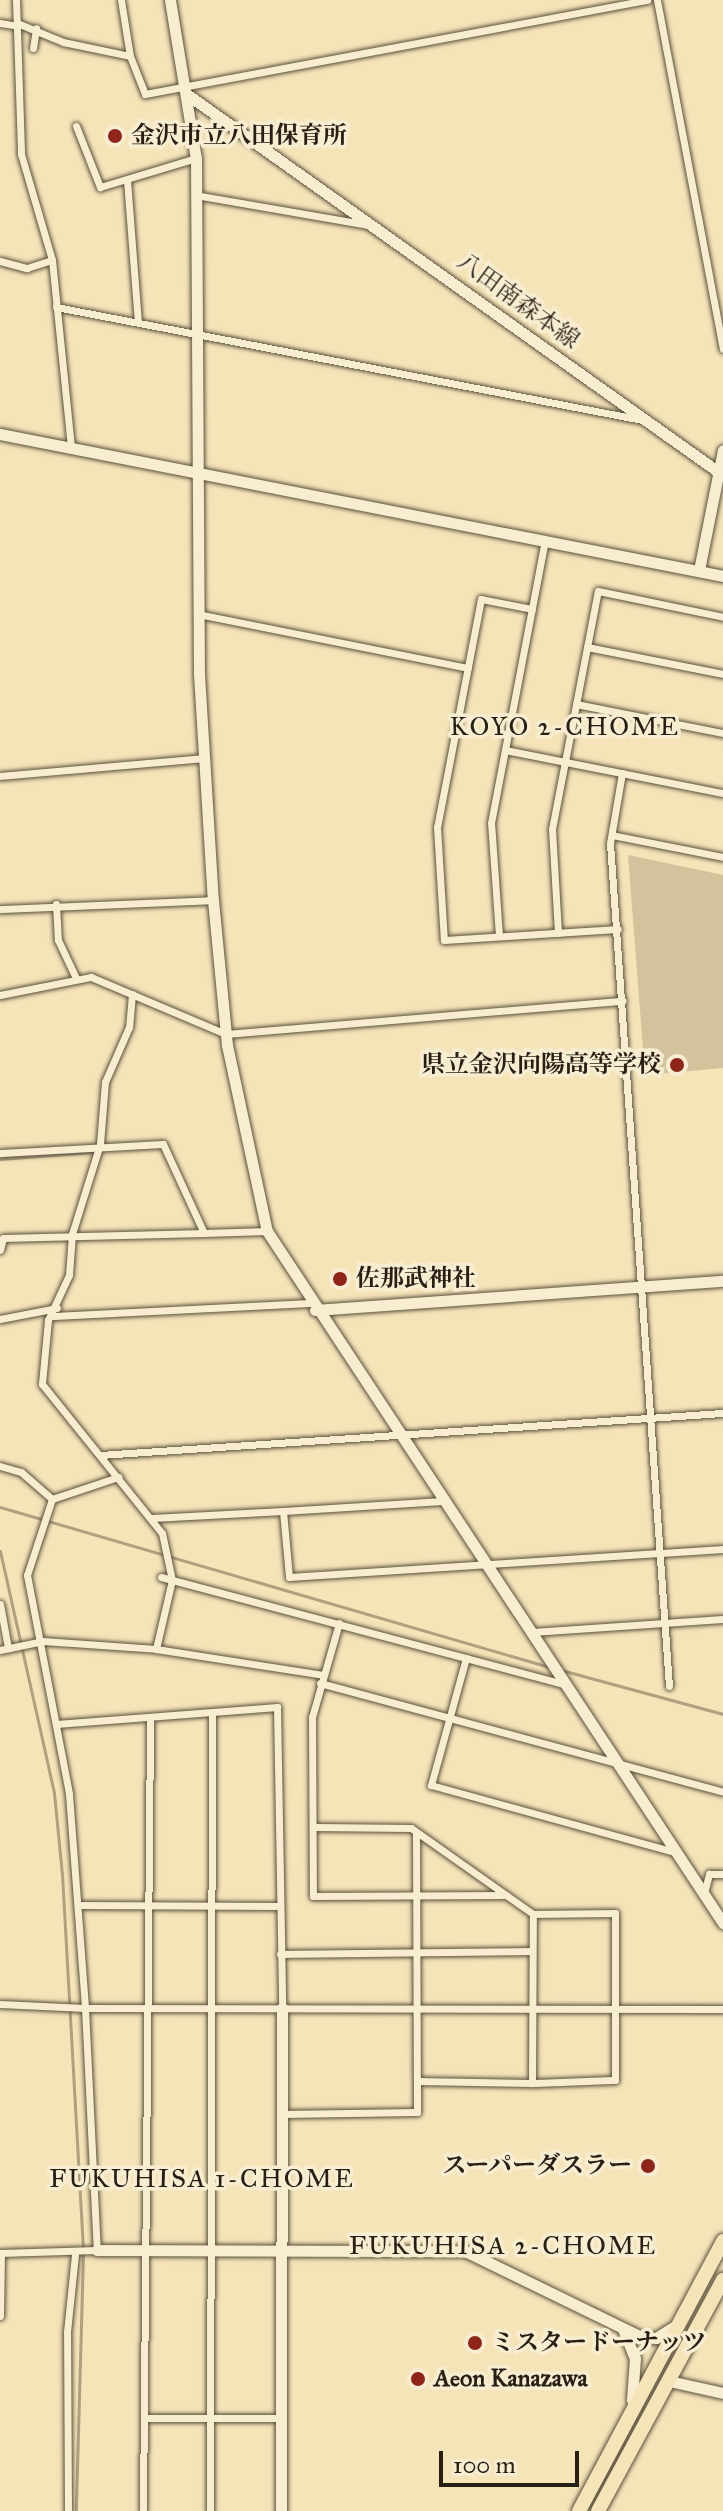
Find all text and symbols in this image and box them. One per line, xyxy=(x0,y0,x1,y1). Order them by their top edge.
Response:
place label: 金沢市立八田保育所 xyxy=(131,122,347,150)
marker: 金沢市立八田保育所 xyxy=(106,127,124,145)
street label: 八田南森本線 xyxy=(451,247,585,355)
district label: KOYO 2-CHOME xyxy=(450,711,680,743)
place label: 県立金沢向陽高等学校 xyxy=(421,1051,661,1079)
marker: 県立金沢向陽高等学校 xyxy=(668,1056,686,1074)
place label: 佐那武神社 xyxy=(356,1265,476,1293)
marker: 佐那武神社 xyxy=(331,1270,349,1288)
place label: スーパーダスラー xyxy=(441,2152,632,2180)
marker: スーパーダスラー xyxy=(639,2157,657,2175)
district label: FUKUHISA 1-CHOME xyxy=(49,2163,355,2195)
district label: FUKUHISA 2-CHOME xyxy=(349,2230,657,2262)
place label: ミスタードーナッツ xyxy=(491,2329,707,2357)
marker: ミスタードーナッツ xyxy=(466,2334,484,2352)
place label: Aeon Kanazawa xyxy=(434,2365,588,2393)
marker: Aeon Kanazawa xyxy=(409,2370,427,2388)
scale bar xyxy=(443,2435,583,2485)
text: 100 m xyxy=(453,2450,516,2480)

